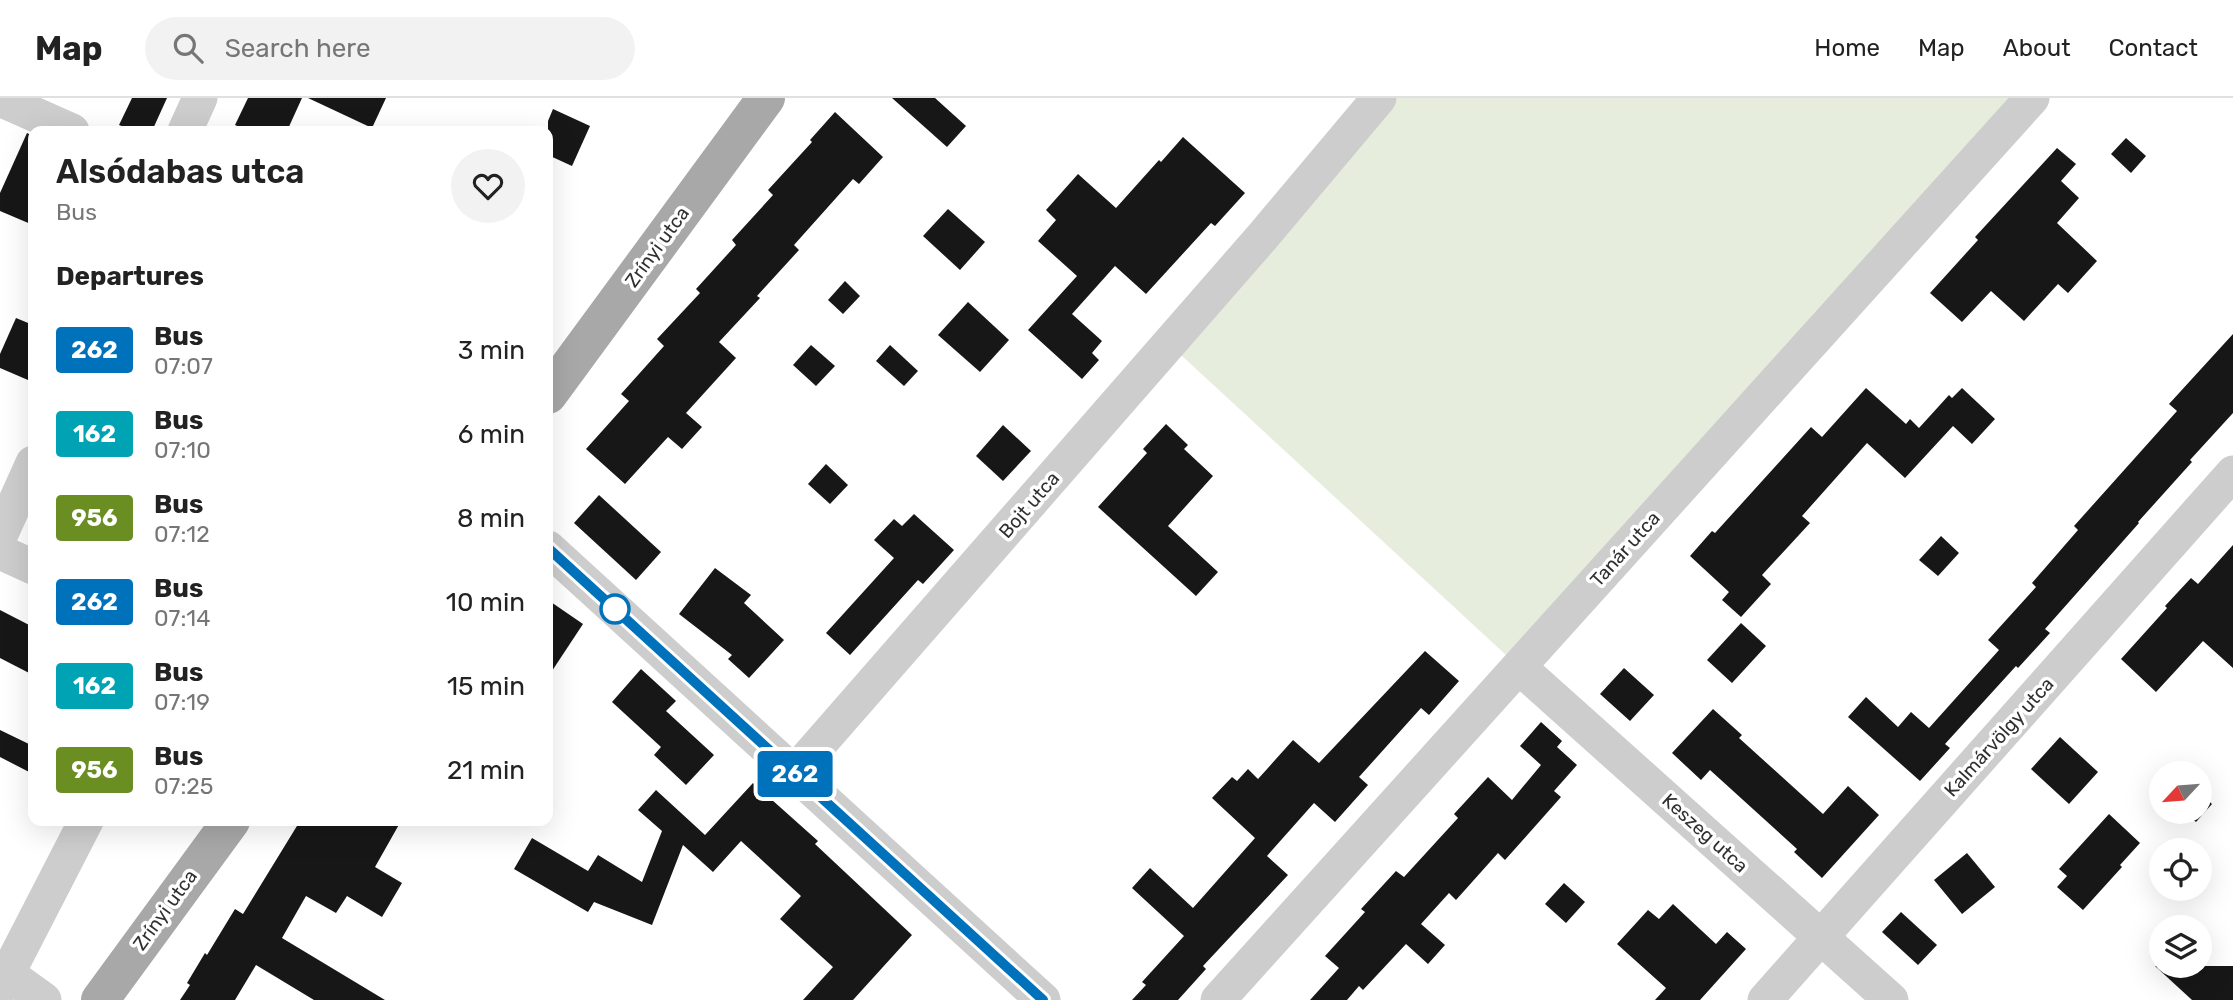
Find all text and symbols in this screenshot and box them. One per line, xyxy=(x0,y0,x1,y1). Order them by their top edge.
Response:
search box xyxy=(145,17,635,80)
text: Map xyxy=(35,29,103,68)
icon: search xyxy=(169,29,207,67)
text: Search here xyxy=(225,33,370,64)
text: Home xyxy=(1814,34,1880,62)
text: Map xyxy=(1918,34,1965,62)
text: About xyxy=(2003,34,2071,62)
text: Contact xyxy=(2109,34,2198,62)
button: heart xyxy=(451,149,525,223)
text: Alsódabas utca xyxy=(56,152,304,191)
text: Bus xyxy=(56,198,97,226)
street label: Zrínyi utca xyxy=(620,202,694,292)
text: Departures xyxy=(56,261,204,292)
text: Bus xyxy=(154,321,203,352)
text: 3 min xyxy=(458,335,525,366)
text: 262 xyxy=(71,336,118,364)
text: 07:07 xyxy=(154,352,213,380)
text: Bus xyxy=(154,405,203,436)
text: 6 min xyxy=(458,419,525,450)
text: 162 xyxy=(73,420,116,448)
text: 07:10 xyxy=(154,436,211,464)
street label: Bojt utca xyxy=(994,467,1064,543)
text: Bus xyxy=(154,489,203,520)
text: 8 min xyxy=(457,503,525,534)
text: 956 xyxy=(71,504,118,532)
street label: Tanár utca xyxy=(1585,507,1665,591)
text: 07:12 xyxy=(154,520,210,548)
text: Bus xyxy=(154,573,203,604)
text: 10 min xyxy=(446,587,525,618)
text: 262 xyxy=(71,588,118,616)
unlabelled marker xyxy=(600,594,630,624)
text: 07:14 xyxy=(154,604,210,632)
text: Bus xyxy=(154,657,203,688)
text: 15 min xyxy=(447,671,525,702)
text: 162 xyxy=(73,672,116,700)
street label: Kalmárvölgy utca xyxy=(1939,673,2059,801)
text: 07:19 xyxy=(154,688,210,716)
text: Bus xyxy=(154,741,203,772)
line badge: 262 xyxy=(755,751,835,797)
text: 21 min xyxy=(447,755,525,786)
text: 956 xyxy=(71,756,118,784)
text: 262 xyxy=(772,760,818,788)
north arrow xyxy=(2149,761,2212,824)
map controls xyxy=(2149,761,2212,978)
text: 07:25 xyxy=(154,772,213,800)
street label: Keszeg utca xyxy=(1657,789,1753,877)
button: locate xyxy=(2149,838,2212,901)
street label: Zrínyi utca xyxy=(128,865,202,955)
button: layers xyxy=(2149,915,2212,978)

